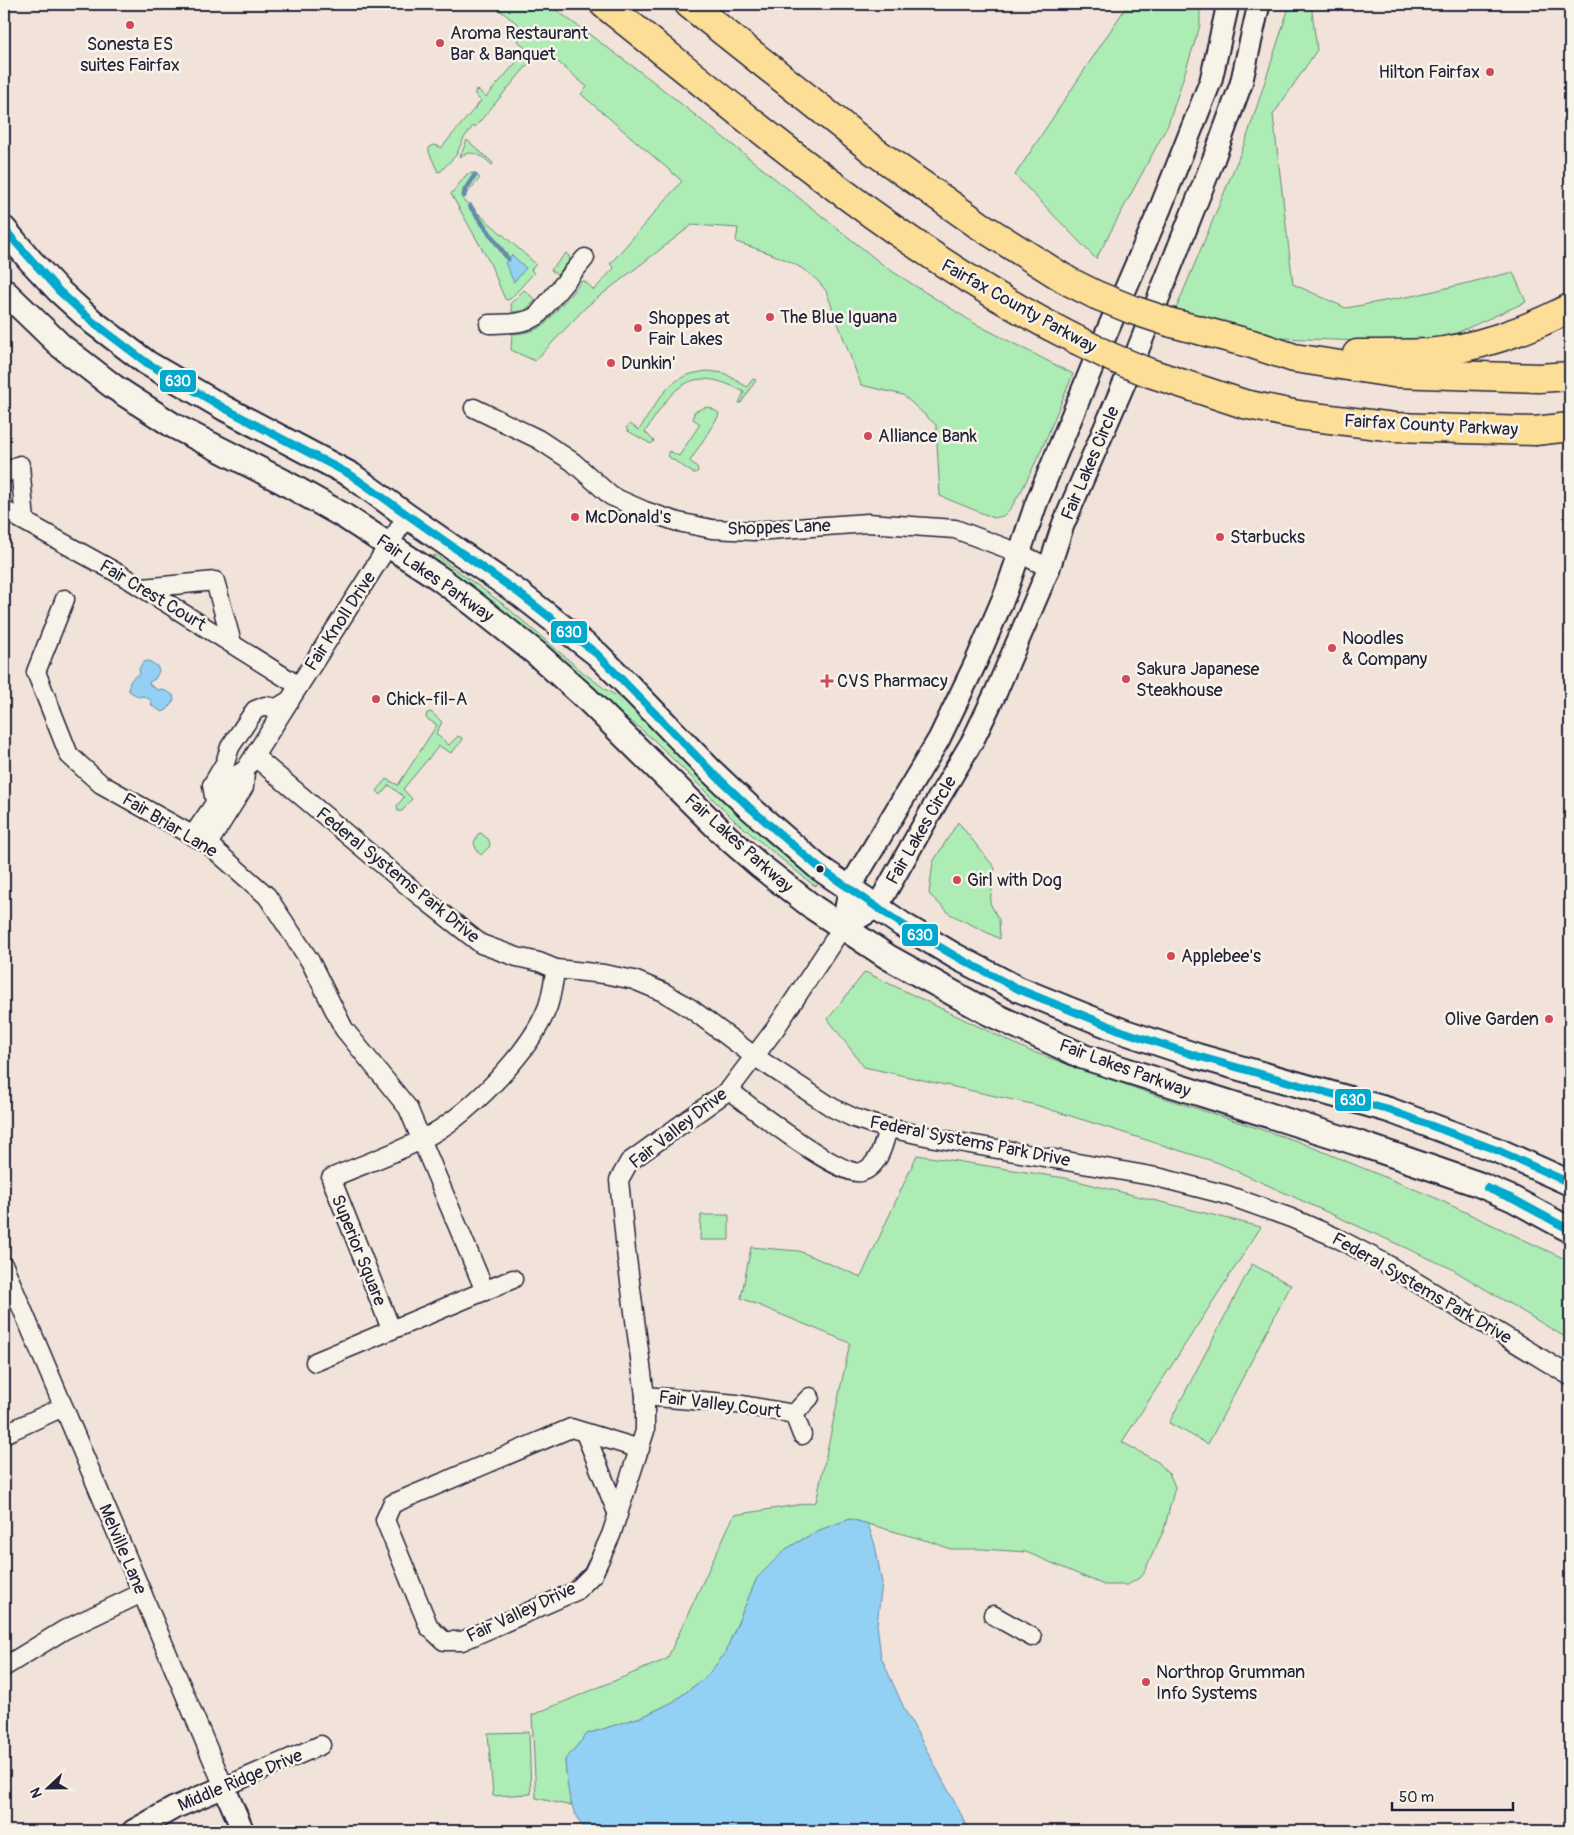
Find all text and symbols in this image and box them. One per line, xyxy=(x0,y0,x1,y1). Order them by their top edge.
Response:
marker: Sonesta ES suites Fairfax xyxy=(124,19,136,31)
place label: Aroma Restaurant Bar & Banquet xyxy=(450,22,589,66)
place label: Sonesta ES suites Fairfax xyxy=(80,33,180,77)
marker: Aroma Restaurant Bar & Banquet xyxy=(434,37,446,49)
place label: Hilton Fairfax xyxy=(1379,61,1480,84)
marker: Hilton Fairfax xyxy=(1484,66,1496,78)
street label: Fairfax County Parkway xyxy=(937,254,1101,359)
place label: The Blue Iguana xyxy=(780,306,897,329)
place label: Shoppes at Fair Lakes xyxy=(648,307,730,351)
marker: The Blue Iguana xyxy=(764,311,776,323)
marker: Shoppes at Fair Lakes xyxy=(632,322,644,334)
place label: Dunkin' xyxy=(621,352,675,375)
marker: Dunkin' xyxy=(605,357,617,369)
line badge: 630 xyxy=(159,369,197,393)
text: 630 xyxy=(165,373,191,390)
street label: Fair Lakes Circle xyxy=(1056,403,1125,524)
street label: Fairfax County Parkway xyxy=(1343,409,1519,442)
place label: Alliance Bank xyxy=(878,425,978,448)
marker: Alliance Bank xyxy=(862,430,874,442)
place label: McDonald's xyxy=(585,506,671,529)
marker: McDonald's xyxy=(569,511,581,523)
street label: Shoppes Lane xyxy=(727,514,831,541)
place label: Starbucks xyxy=(1230,526,1305,549)
street label: Fair Lakes Parkway xyxy=(371,529,498,628)
marker: Starbucks xyxy=(1214,531,1226,543)
street label: Fair Crest Court xyxy=(95,555,211,637)
street label: Fair Knoll Drive xyxy=(300,567,381,675)
line badge: 630 xyxy=(550,620,588,644)
text: 630 xyxy=(556,624,582,641)
place label: Noodles & Company xyxy=(1342,627,1428,671)
marker: Noodles & Company xyxy=(1326,642,1338,654)
place label: Sakura Japanese Steakhouse xyxy=(1136,658,1260,702)
place label: CVS Pharmacy xyxy=(837,670,948,693)
marker: Sakura Japanese Steakhouse xyxy=(1120,673,1132,685)
marker: CVS Pharmacy xyxy=(821,675,833,687)
place label: Chick-fil-A xyxy=(386,688,468,711)
marker: Chick-fil-A xyxy=(370,693,382,705)
street label: Fair Lakes Circle xyxy=(881,772,962,889)
street label: Fair Briar Lane xyxy=(118,788,222,863)
street label: Fair Lakes Parkway xyxy=(680,789,798,898)
street label: Federal Systems Park Drive xyxy=(311,802,484,949)
unlabelled marker xyxy=(815,864,825,874)
place label: Girl with Dog xyxy=(967,869,1062,892)
marker: Girl with Dog xyxy=(951,874,963,886)
line badge: 630 xyxy=(901,923,939,947)
text: 630 xyxy=(907,927,933,944)
place label: Applebee's xyxy=(1181,945,1261,968)
marker: Applebee's xyxy=(1165,950,1177,962)
place label: Olive Garden xyxy=(1445,1008,1539,1031)
marker: Olive Garden xyxy=(1543,1013,1555,1025)
street label: Fair Lakes Parkway xyxy=(1056,1034,1194,1103)
street label: Fair Valley Drive xyxy=(625,1083,732,1174)
line badge: 630 xyxy=(1334,1088,1372,1112)
text: 630 xyxy=(1340,1092,1366,1109)
street label: Federal Systems Park Drive xyxy=(868,1111,1072,1172)
street label: Superior Square xyxy=(326,1191,391,1309)
street label: Federal Systems Park Drive xyxy=(1328,1228,1516,1349)
street label: Fair Valley Court xyxy=(657,1386,783,1424)
street label: Melville Lane xyxy=(93,1501,152,1598)
street label: Fair Valley Drive xyxy=(463,1577,580,1648)
place label: Northrop Grumman Info Systems xyxy=(1156,1661,1305,1705)
marker: Northrop Grumman Info Systems xyxy=(1140,1676,1152,1688)
street label: Middle Ridge Drive xyxy=(174,1744,306,1817)
north arrow xyxy=(22,1762,72,1812)
scale bar xyxy=(1392,1780,1513,1812)
text: N xyxy=(27,1785,46,1800)
text: 50 m xyxy=(1399,1788,1434,1807)

